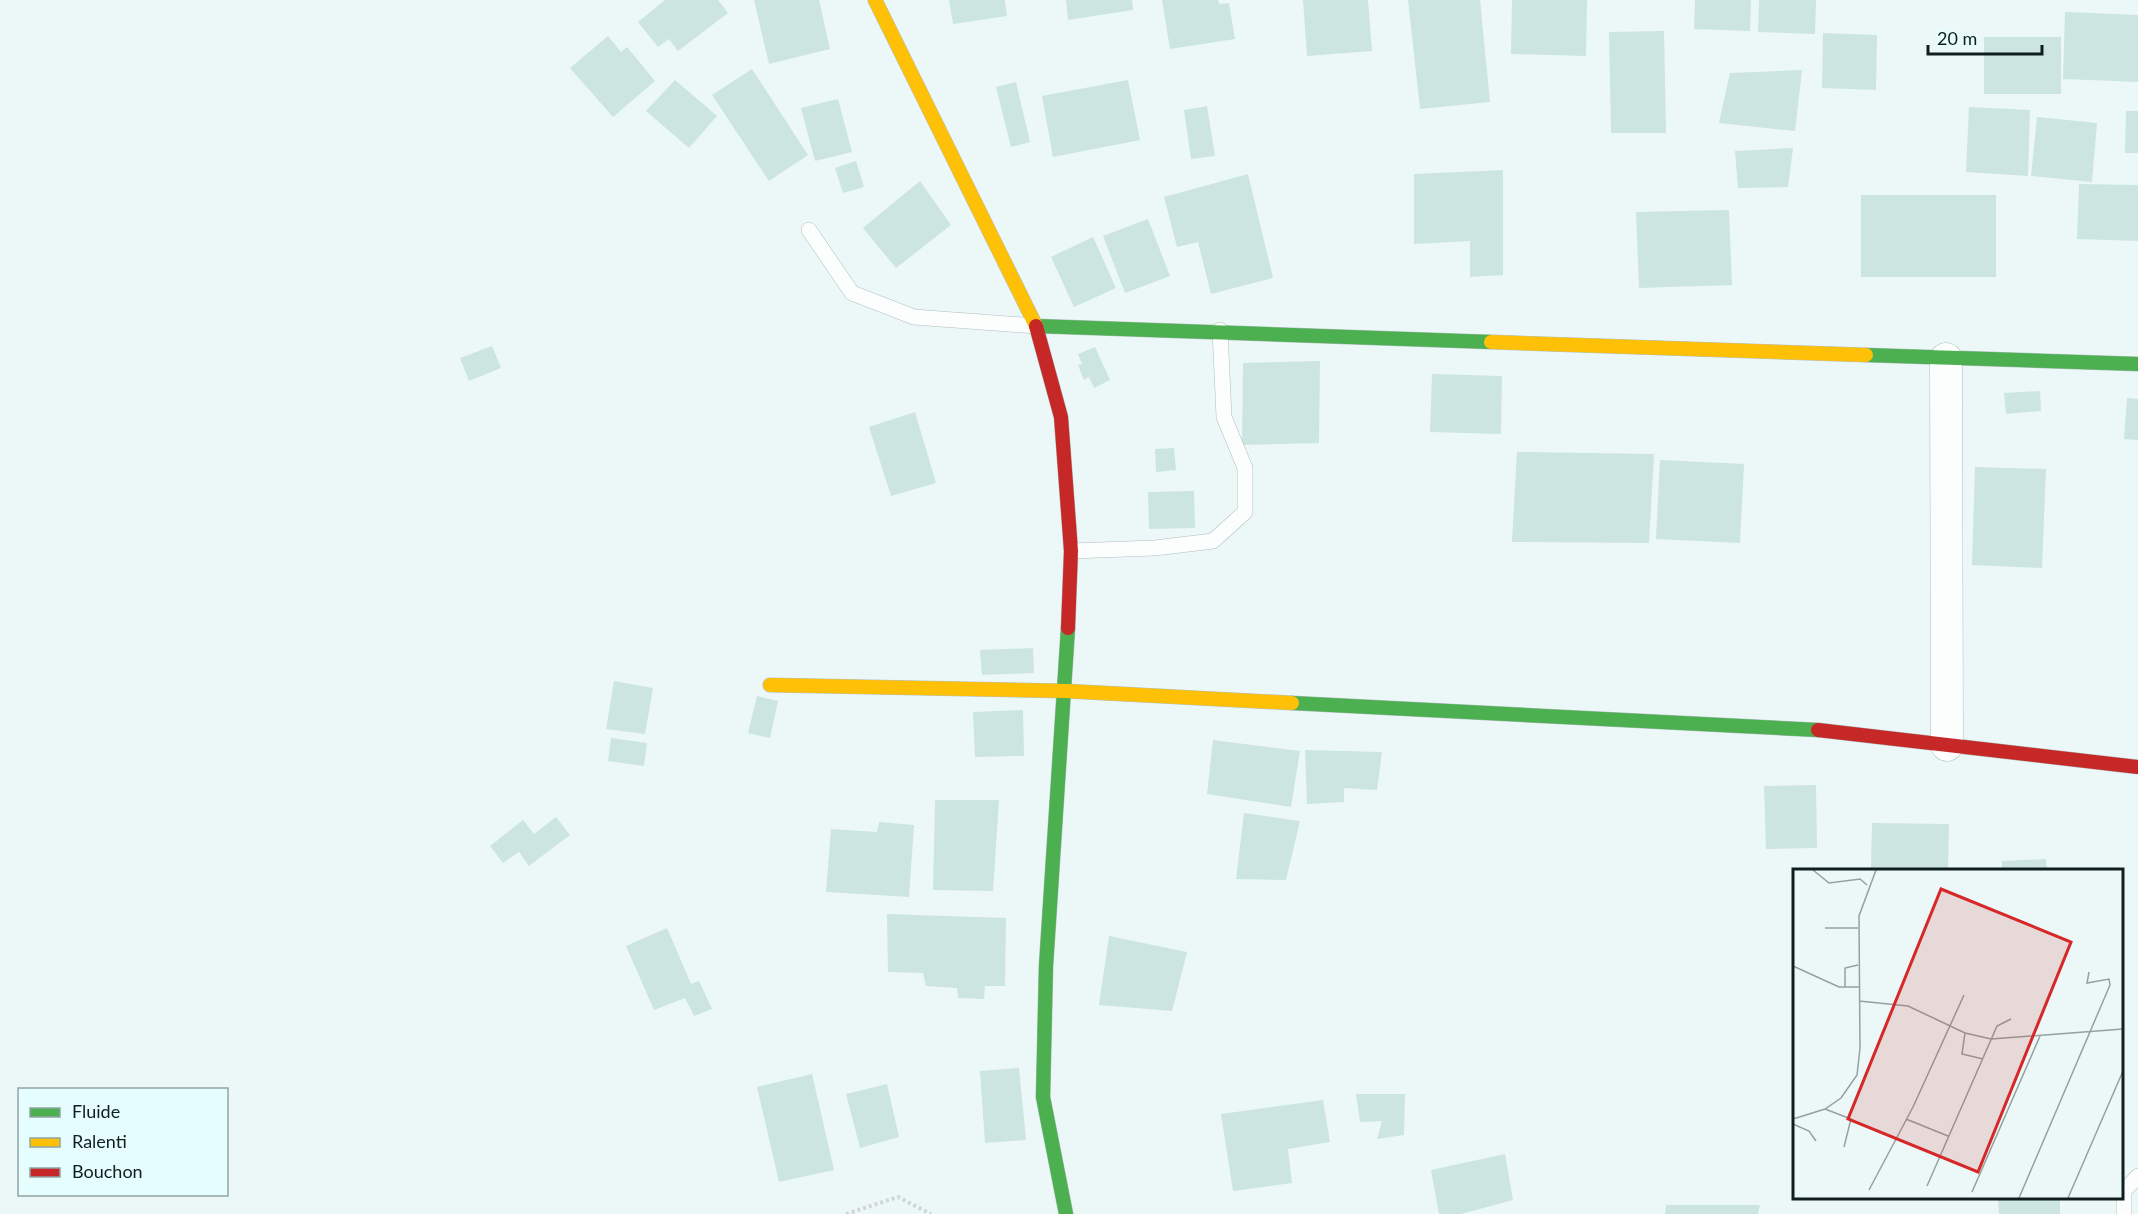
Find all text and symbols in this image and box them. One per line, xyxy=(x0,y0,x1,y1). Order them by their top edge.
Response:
scale bar xyxy=(1928,18,2042,56)
text: 20 m xyxy=(1937,27,1977,49)
inset map xyxy=(1793,869,2123,1199)
legend xyxy=(18,1088,228,1196)
text: Fluide xyxy=(72,1100,120,1122)
text: Ralenti xyxy=(72,1130,127,1152)
text: Bouchon xyxy=(72,1160,143,1182)

